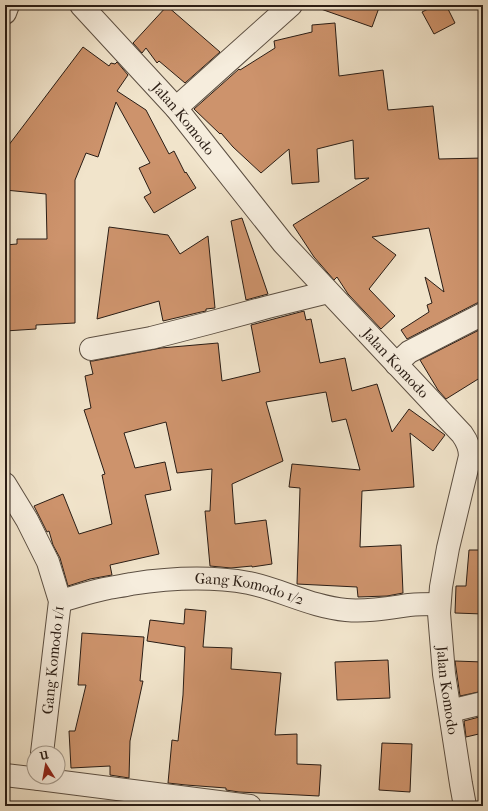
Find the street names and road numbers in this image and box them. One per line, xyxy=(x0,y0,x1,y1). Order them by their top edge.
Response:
street label: Jalan Komodo xyxy=(147,78,219,159)
street label: Jalan Komodo xyxy=(358,324,433,402)
street label: Gang Komodo 1/2 xyxy=(195,570,307,609)
street label: Gang Komodo 1/1 xyxy=(38,605,68,715)
street label: Jalan Komodo xyxy=(433,644,462,736)

